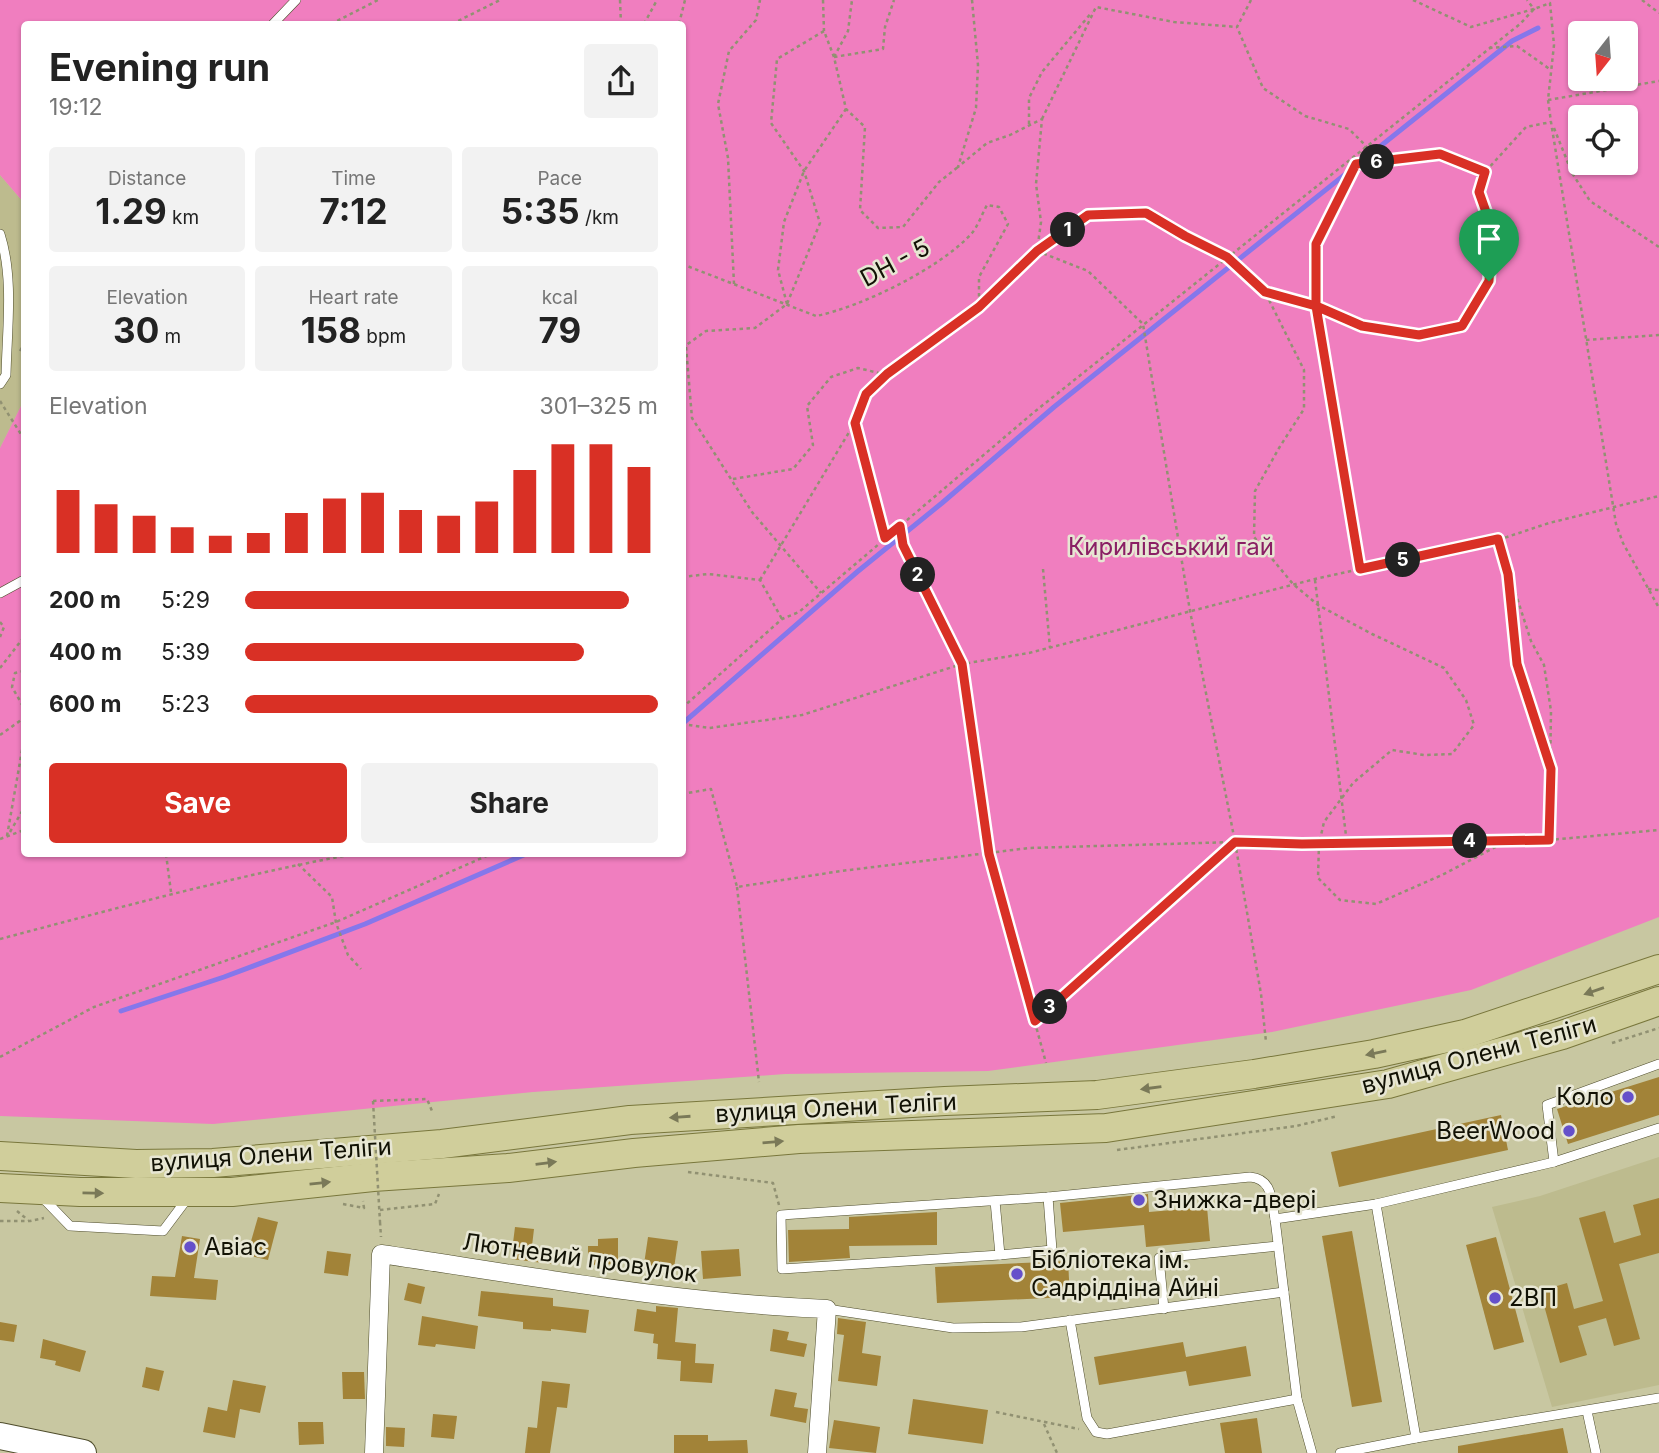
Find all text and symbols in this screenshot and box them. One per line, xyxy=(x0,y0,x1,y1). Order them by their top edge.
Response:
north arrow xyxy=(1568,21,1638,91)
map controls xyxy=(1568,21,1638,175)
text: Evening run xyxy=(49,44,270,90)
button: share xyxy=(584,44,658,118)
text: 19:12 xyxy=(49,93,103,121)
button: locate xyxy=(1568,105,1638,175)
pin: 6 xyxy=(1360,144,1394,180)
text: 6 xyxy=(1370,150,1383,173)
text: Distance xyxy=(108,167,186,190)
text: Time xyxy=(331,167,376,190)
text: Pace xyxy=(537,167,582,190)
text: 1.29 xyxy=(95,190,167,232)
text: 7:12 xyxy=(319,190,388,232)
text: 5:35 xyxy=(501,190,580,232)
text: km xyxy=(167,206,199,229)
text: /km xyxy=(580,206,619,229)
pin xyxy=(1459,209,1519,281)
pin: 1 xyxy=(1050,212,1086,247)
text: 1 xyxy=(1063,218,1072,241)
icon: arrive xyxy=(1470,220,1508,258)
street label: DH - 5 xyxy=(855,232,934,293)
text: Elevation xyxy=(106,286,188,309)
text: Heart rate xyxy=(308,286,398,309)
text: kcal xyxy=(542,286,578,309)
text: 30 xyxy=(113,309,159,351)
text: 158 xyxy=(301,309,361,351)
text: 79 xyxy=(538,309,581,351)
text: m xyxy=(159,325,181,348)
text: bpm xyxy=(361,325,406,348)
text: Elevation xyxy=(49,392,148,420)
text: 301–325 m xyxy=(540,392,658,420)
park label: Кирилівський гай xyxy=(1068,532,1274,561)
pin: 5 xyxy=(1386,542,1420,578)
text: 5 xyxy=(1396,548,1409,571)
pin: 2 xyxy=(900,558,936,592)
text: 2 xyxy=(912,563,923,586)
text: 200 m xyxy=(49,586,121,614)
text: 5:29 xyxy=(161,586,210,614)
text: 400 m xyxy=(49,638,122,666)
text: 5:39 xyxy=(161,638,210,666)
text: 600 m xyxy=(49,690,121,718)
text: 5:23 xyxy=(161,690,210,718)
button: Save xyxy=(49,763,347,843)
button: Share xyxy=(361,763,658,843)
pin: 4 xyxy=(1452,824,1488,858)
text: 4 xyxy=(1463,829,1476,852)
one-way arrow xyxy=(1584,986,1605,997)
pin: 3 xyxy=(1032,990,1068,1024)
text: 3 xyxy=(1043,995,1056,1018)
street label: вулиця Олени Теліги xyxy=(1358,1009,1599,1100)
one-way arrow xyxy=(1365,1048,1387,1059)
place label: Коло xyxy=(1556,1082,1614,1111)
one-way arrow xyxy=(1140,1083,1162,1094)
street label: вулиця Олени Теліги xyxy=(714,1087,958,1128)
marker: Коло xyxy=(1620,1089,1636,1105)
one-way arrow xyxy=(669,1111,691,1122)
place label: BeerWood xyxy=(1436,1116,1555,1145)
marker: BeerWood xyxy=(1561,1123,1577,1139)
street label: вулиця Олени Теліги xyxy=(149,1132,393,1177)
one-way arrow xyxy=(762,1136,784,1147)
one-way arrow xyxy=(535,1158,557,1169)
one-way arrow xyxy=(309,1177,331,1188)
place label: Знижка-двері xyxy=(1153,1185,1316,1214)
one-way arrow xyxy=(82,1187,104,1198)
marker: Знижка-двері xyxy=(1131,1192,1147,1208)
street label: Лютневий провулок xyxy=(461,1227,699,1288)
place label: Авіас xyxy=(204,1232,267,1261)
marker: Авіас xyxy=(182,1239,198,1255)
place label: Бібліотека ім. Садріддіна Айні xyxy=(1031,1245,1219,1302)
marker: Бібліотека ім. Садріддіна Айні xyxy=(1009,1266,1025,1282)
place label: 2ВП xyxy=(1509,1283,1557,1312)
marker: 2ВП xyxy=(1487,1290,1503,1306)

